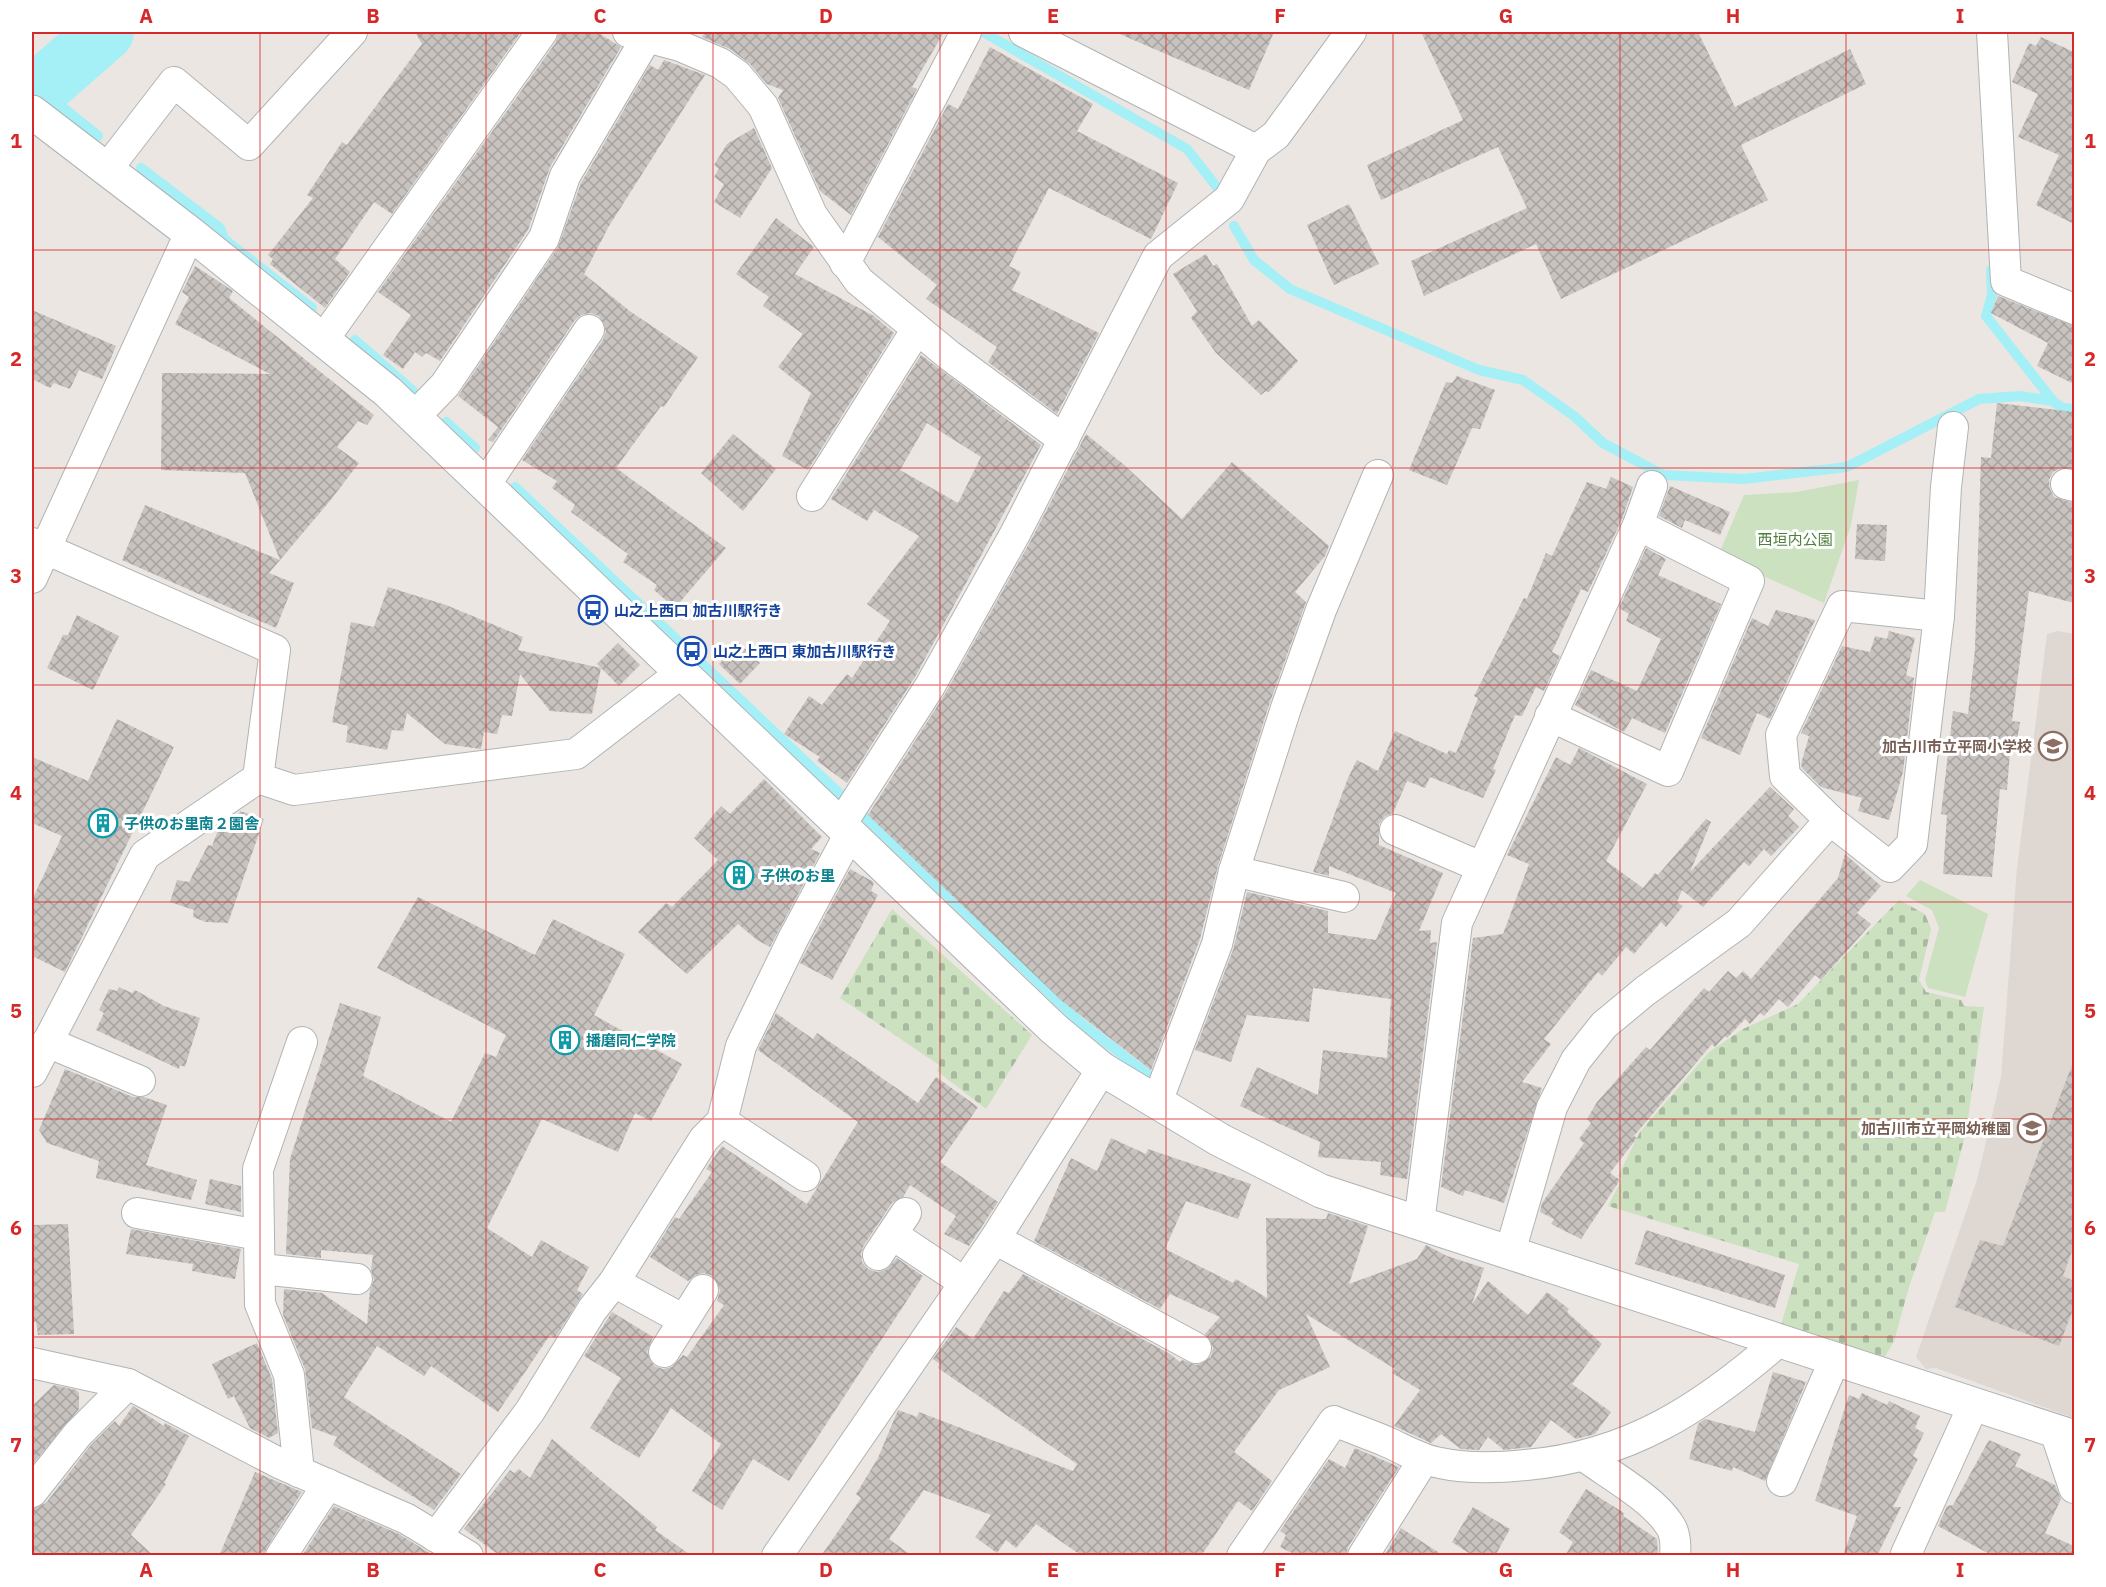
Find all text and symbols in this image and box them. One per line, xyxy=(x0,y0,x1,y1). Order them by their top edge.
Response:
text: A xyxy=(139,2,153,29)
text: B xyxy=(366,2,380,29)
text: C xyxy=(593,2,607,29)
text: D xyxy=(819,2,833,29)
text: E xyxy=(1047,2,1059,29)
text: F xyxy=(1274,2,1286,29)
text: G xyxy=(1499,2,1513,29)
text: H xyxy=(1726,2,1740,29)
text: I xyxy=(1956,2,1964,29)
text: 1 xyxy=(10,127,22,154)
text: 1 xyxy=(2084,127,2096,154)
text: 2 xyxy=(10,345,22,372)
text: 2 xyxy=(2084,345,2096,372)
park label: 西垣内公園 xyxy=(1757,530,1833,549)
text: 3 xyxy=(10,562,22,589)
text: 3 xyxy=(2084,562,2096,589)
bus stop icon: 山之上西口 加古川駅行き xyxy=(577,594,609,626)
place label: 山之上西口 加古川駅行き xyxy=(614,601,783,620)
bus stop icon: 山之上西口 東加古川駅行き xyxy=(676,635,708,667)
place label: 山之上西口 東加古川駅行き xyxy=(713,642,897,661)
school or university icon: 加古川市立平岡小学校 xyxy=(2037,730,2069,762)
place label: 加古川市立平岡小学校 xyxy=(1882,737,2032,756)
text: 4 xyxy=(10,779,22,806)
text: 4 xyxy=(2084,779,2096,806)
building icon: 子供のお里南２園舎 xyxy=(87,807,119,839)
place label: 子供のお里南２園舎 xyxy=(124,814,260,833)
building icon: 子供のお里 xyxy=(723,859,755,891)
place label: 子供のお里 xyxy=(760,866,835,885)
text: 5 xyxy=(10,997,22,1024)
text: 5 xyxy=(2084,997,2096,1024)
building icon: 播磨同仁学院 xyxy=(549,1024,581,1056)
place label: 播磨同仁学院 xyxy=(586,1031,676,1050)
school or university icon: 加古川市立平岡幼稚園 xyxy=(2016,1112,2048,1144)
place label: 加古川市立平岡幼稚園 xyxy=(1861,1119,2011,1138)
text: 6 xyxy=(10,1214,22,1241)
text: 6 xyxy=(2084,1214,2096,1241)
text: 7 xyxy=(10,1431,22,1458)
text: 7 xyxy=(2084,1431,2096,1458)
text: A xyxy=(139,1556,153,1583)
text: B xyxy=(366,1556,380,1583)
text: C xyxy=(593,1556,607,1583)
text: D xyxy=(819,1556,833,1583)
text: E xyxy=(1047,1556,1059,1583)
text: F xyxy=(1274,1556,1286,1583)
text: G xyxy=(1499,1556,1513,1583)
text: H xyxy=(1726,1556,1740,1583)
text: I xyxy=(1956,1556,1964,1583)

